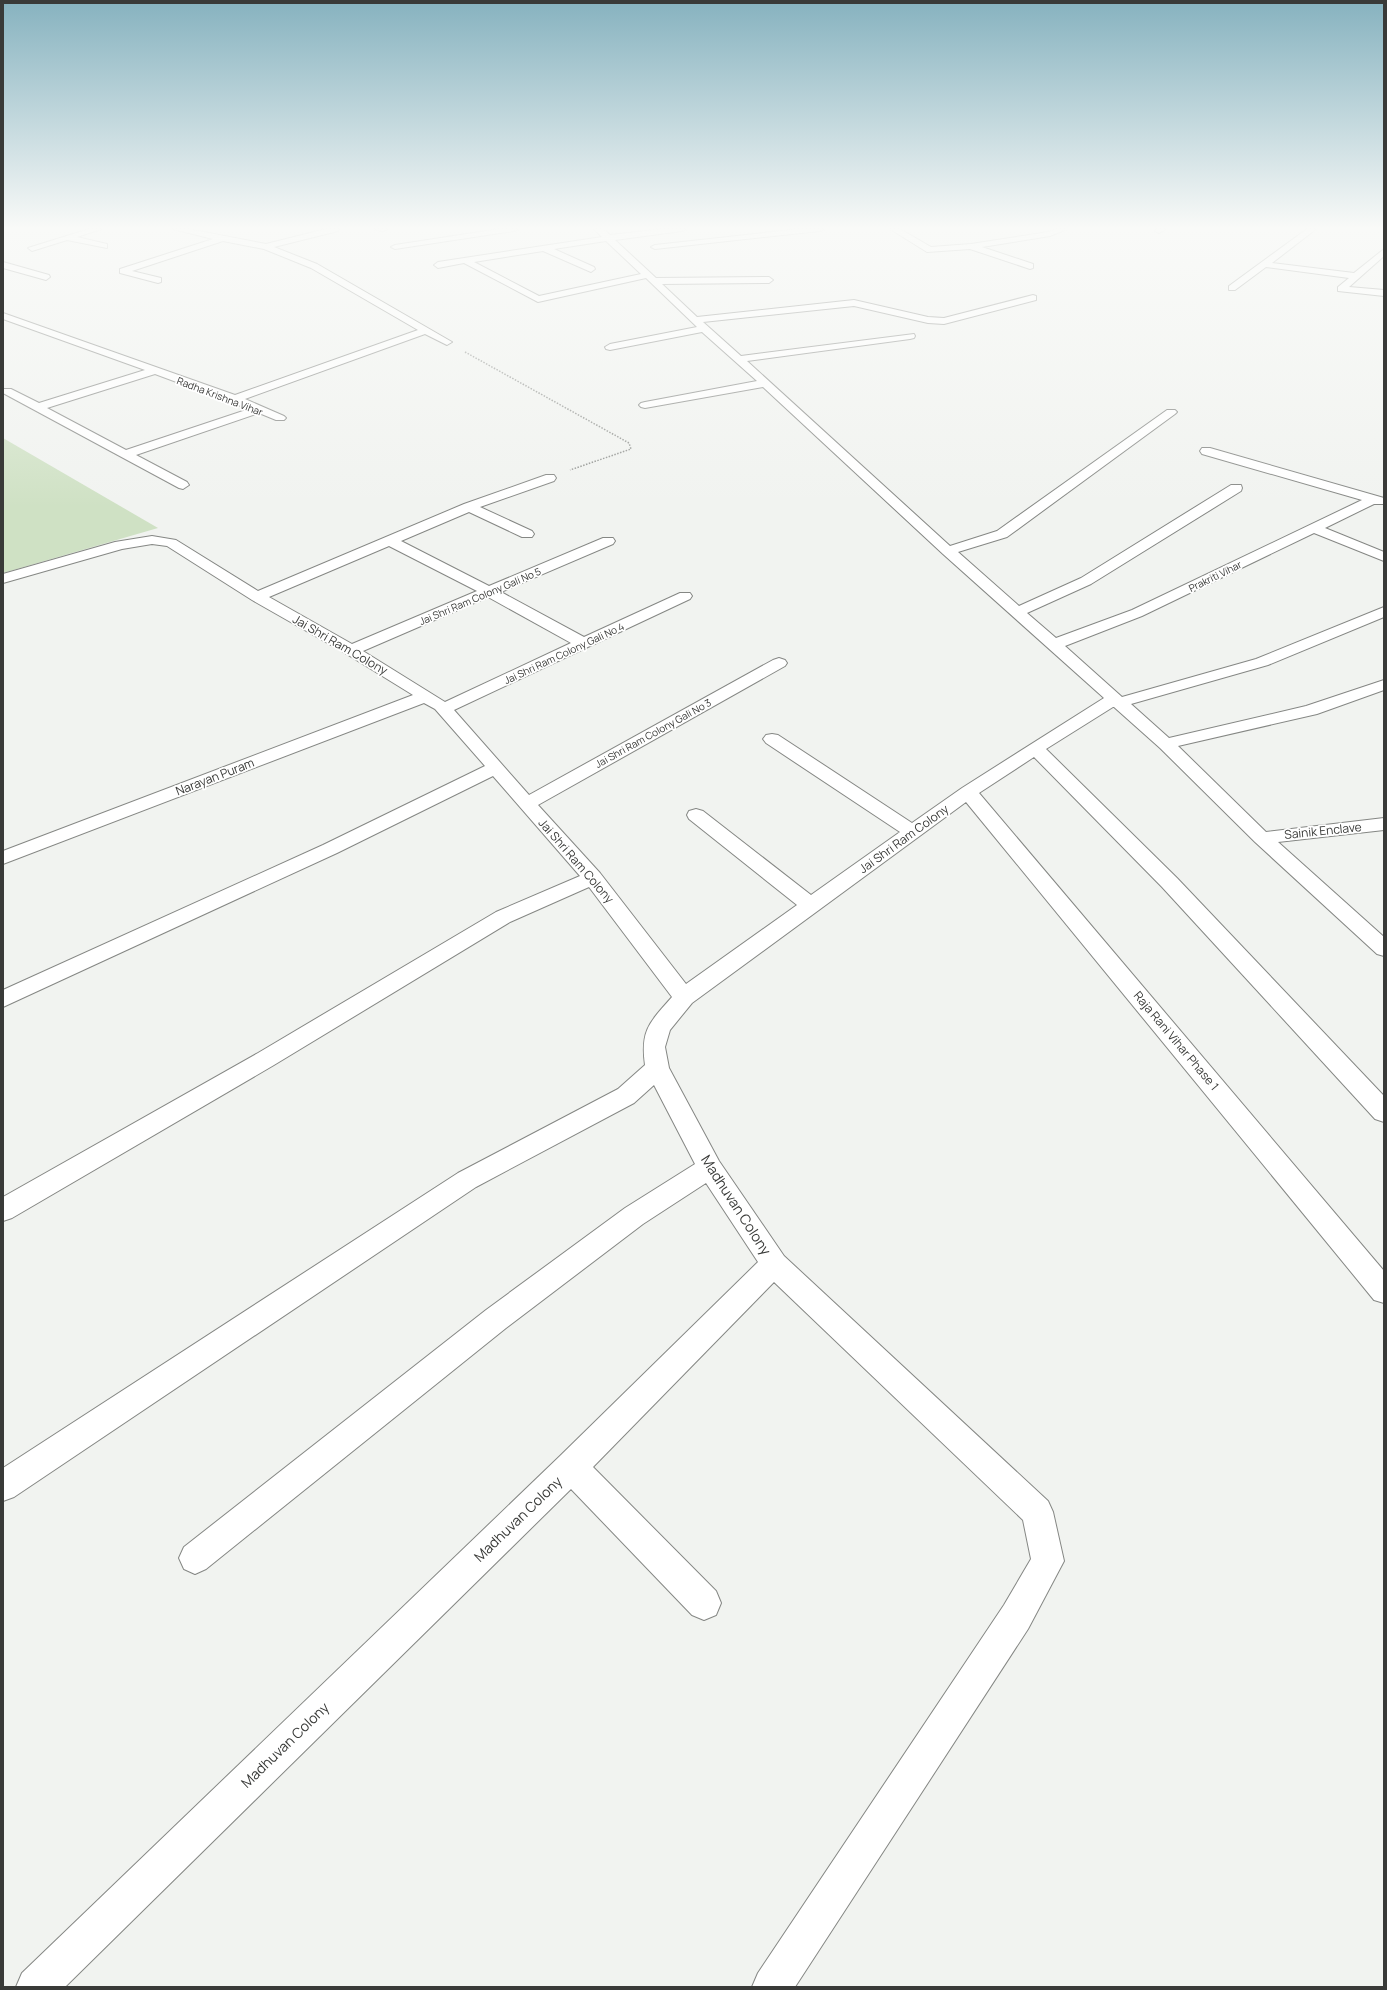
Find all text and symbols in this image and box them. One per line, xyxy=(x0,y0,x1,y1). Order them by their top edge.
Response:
street label: Radha Krishna Vihar xyxy=(175,373,265,419)
street label: Prakriti Vihar xyxy=(1186,557,1244,595)
street label: Jai Shri Ram Colony Gali No 5 xyxy=(417,564,543,628)
street label: Jai Shri Ram Colony xyxy=(290,610,391,679)
street label: Jai Shri Ram Colony Gali No 4 xyxy=(502,619,626,687)
street label: Jai Shri Ram Colony Gali No 3 xyxy=(592,695,714,771)
street label: Narayan Puram xyxy=(173,754,257,799)
street label: Jai Shri Ram Colony xyxy=(855,800,953,877)
street label: Jai Shri Ram Colony xyxy=(535,815,618,907)
street label: Sainik Enclave xyxy=(1283,818,1362,843)
street label: Raja Rani Vihar Phase 1 xyxy=(1130,987,1223,1094)
street label: Madhuvan Colony xyxy=(697,1151,776,1259)
street label: Madhuvan Colony xyxy=(470,1471,566,1566)
street label: Madhuvan Colony xyxy=(237,1697,333,1792)

